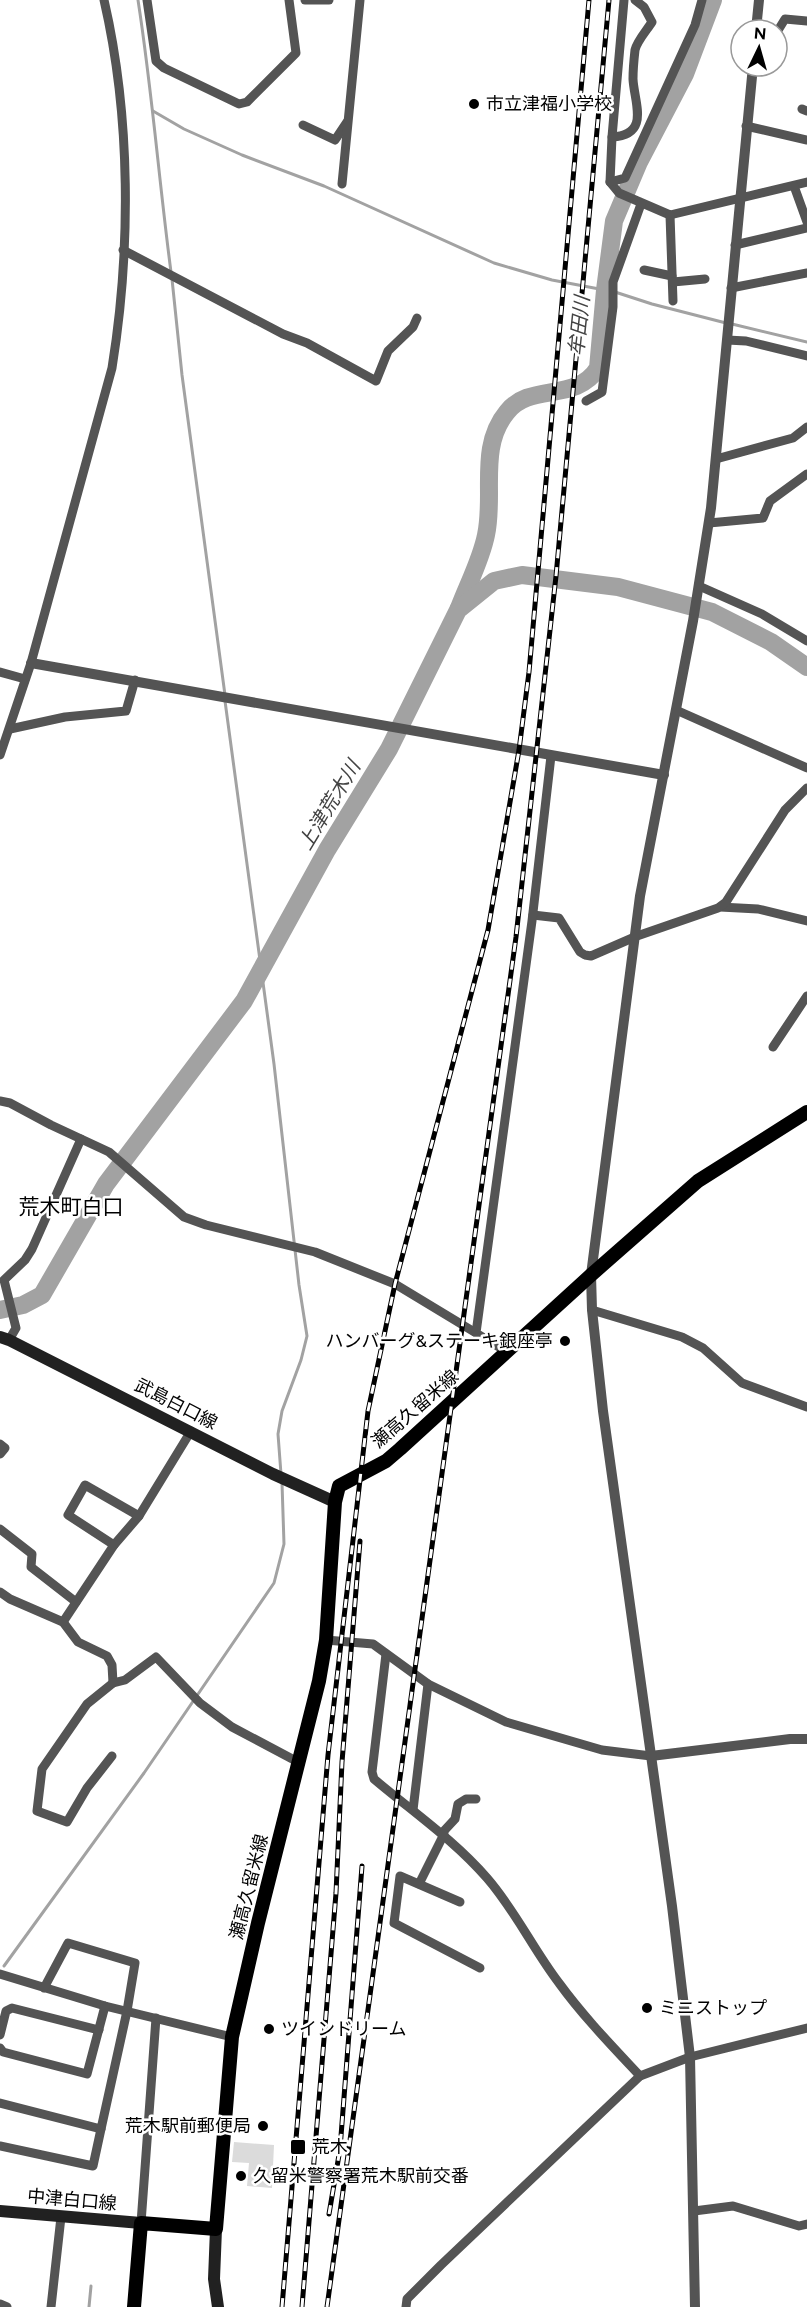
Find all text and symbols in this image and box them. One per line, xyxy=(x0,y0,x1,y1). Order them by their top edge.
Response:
north arrow xyxy=(729,18,789,78)
text: N xyxy=(753,24,767,44)
place label: 市立津福小学校 xyxy=(486,93,612,115)
marker: 市立津福小学校 xyxy=(467,97,481,111)
water label: 牟田川 xyxy=(564,293,594,357)
water label: 上津荒木川 xyxy=(293,754,366,854)
district label: 荒木町白口 xyxy=(19,1194,124,1219)
place label: ハンバーグ&ステーキ銀座亭 xyxy=(325,1330,553,1352)
marker: ハンバーグ&ステーキ銀座亭 xyxy=(558,1334,572,1348)
street label: 瀬高久留米線 xyxy=(367,1365,463,1453)
street label: 武島白口線 xyxy=(131,1374,221,1434)
street label: 瀬高久留米線 xyxy=(225,1832,273,1942)
place label: ミニストップ xyxy=(659,1997,767,2019)
marker: ミニストップ xyxy=(640,2001,654,2015)
place label: ツインドリーム xyxy=(281,2018,406,2040)
marker: ツインドリーム xyxy=(262,2022,276,2036)
place label: 荒木駅前郵便局 xyxy=(125,2115,251,2137)
marker: 荒木駅前郵便局 xyxy=(256,2119,270,2133)
place label: 荒木 xyxy=(312,2136,348,2158)
marker: 荒木 xyxy=(289,2138,307,2156)
place label: 久留米警察署荒木駅前交番 xyxy=(253,2165,469,2187)
marker: 久留米警察署荒木駅前交番 xyxy=(234,2169,248,2183)
street label: 中津白口線 xyxy=(26,2185,118,2215)

